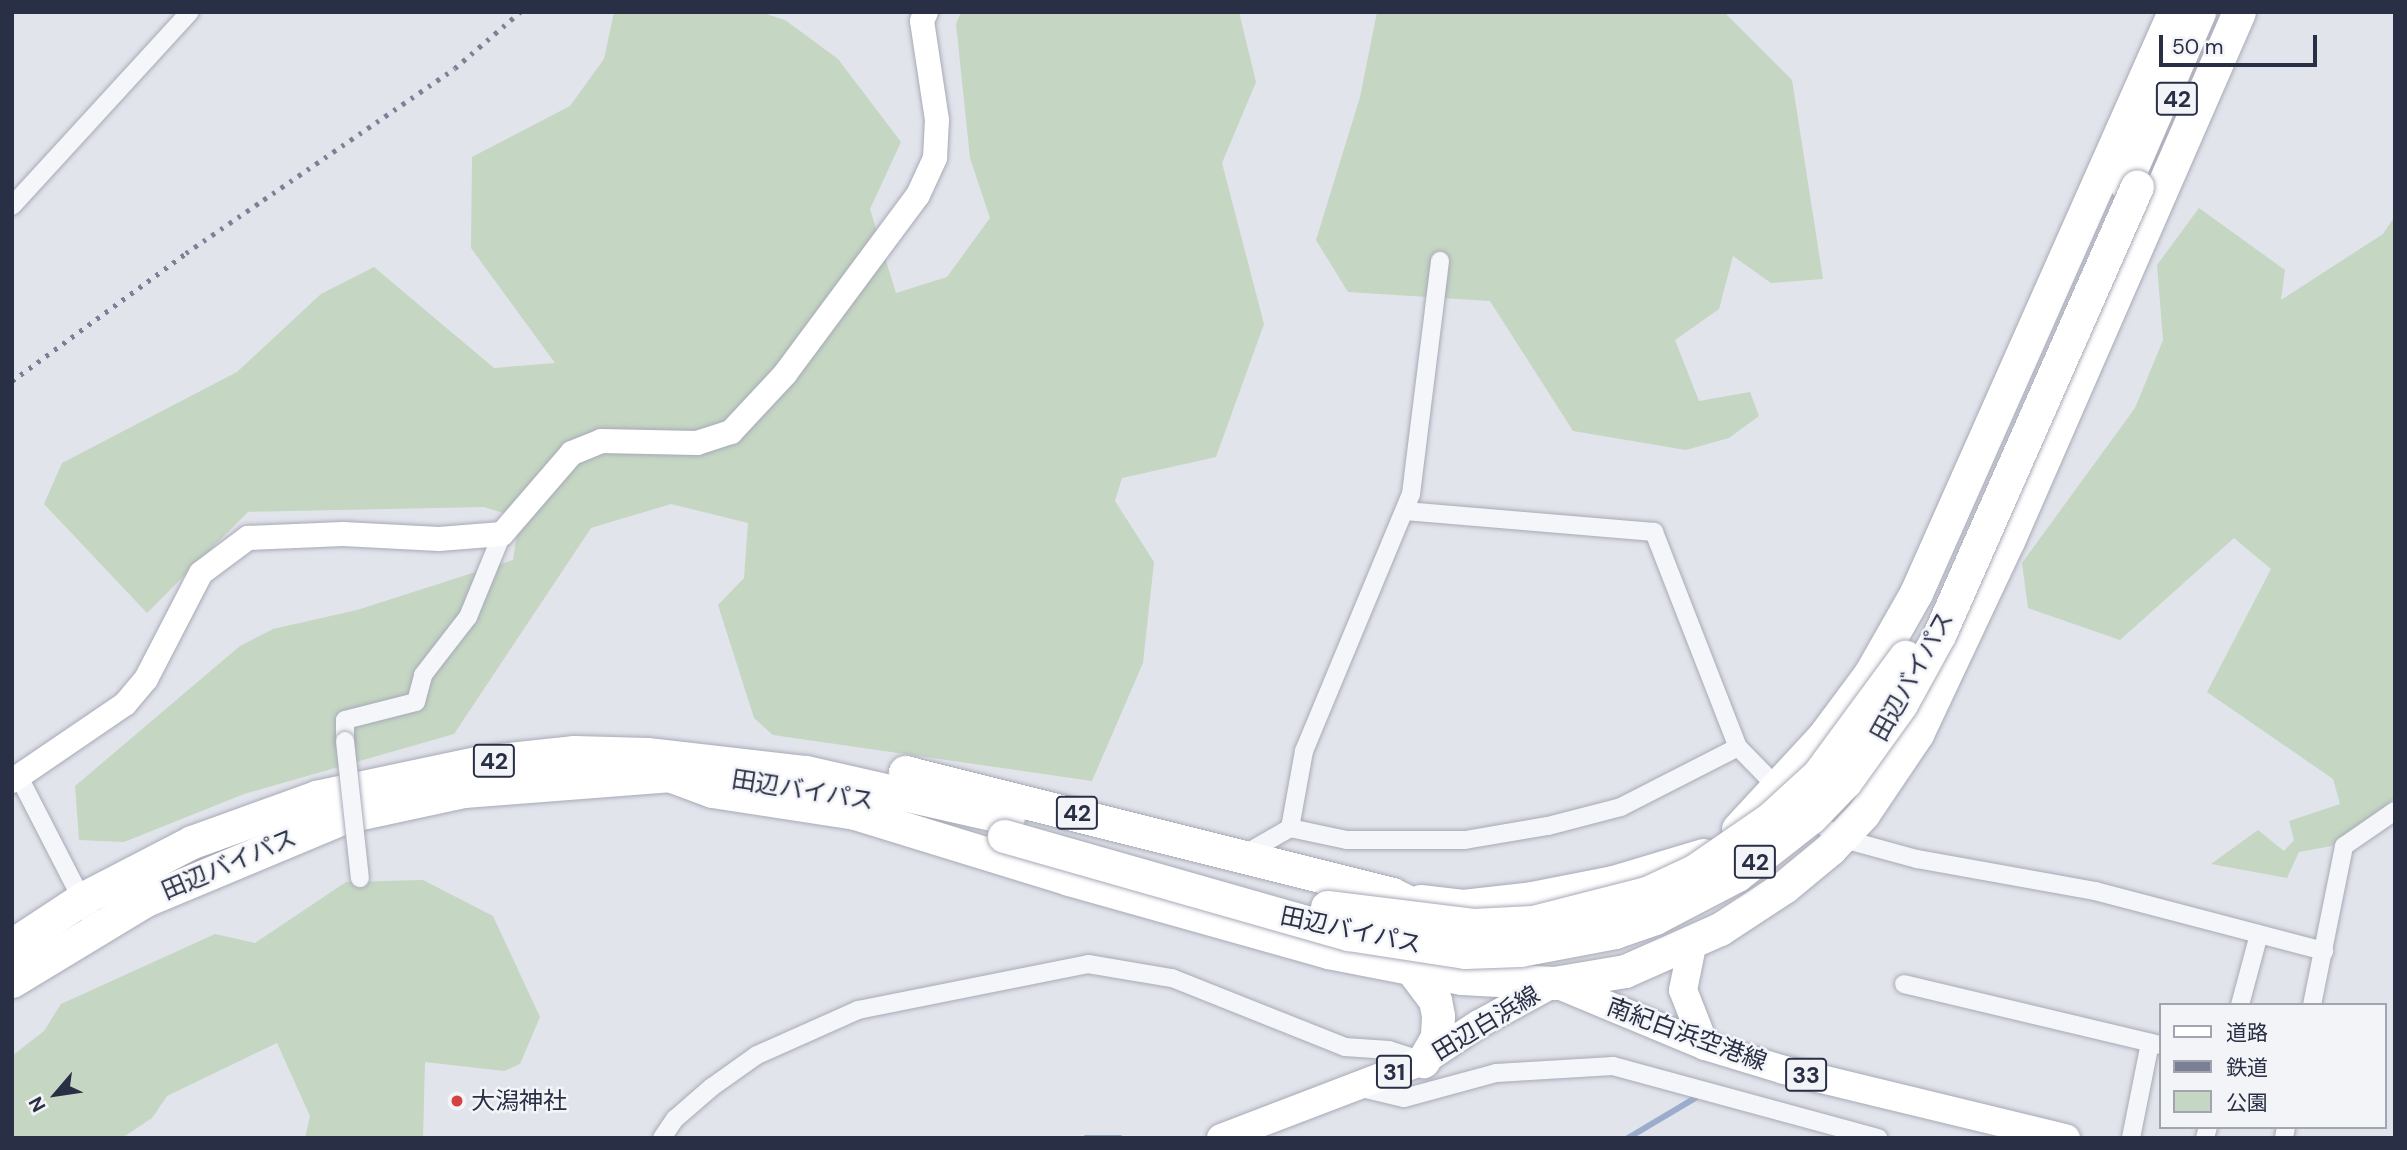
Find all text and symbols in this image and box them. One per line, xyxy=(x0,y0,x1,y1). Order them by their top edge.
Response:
scale bar xyxy=(2162,21,2320,65)
text: 50 m xyxy=(2172,33,2223,61)
road number: 42 xyxy=(2154,80,2200,118)
street label: 田辺バイパス xyxy=(1864,606,1960,746)
road number: 42 xyxy=(471,741,517,780)
street label: 田辺バイパス xyxy=(730,765,876,815)
road number: 42 xyxy=(1054,793,1100,832)
street label: 田辺バイパス xyxy=(157,823,301,905)
road number: 42 xyxy=(1732,842,1778,882)
street label: 田辺バイパス xyxy=(1278,901,1424,959)
street label: 田辺白浜線 xyxy=(1427,980,1545,1066)
street label: 南紀白浜空港線 xyxy=(1603,992,1771,1076)
legend xyxy=(2158,1003,2386,1129)
text: 道路 xyxy=(2226,1019,2268,1047)
road number: 31 xyxy=(1375,1052,1413,1092)
text: 鉄道 xyxy=(2226,1054,2268,1082)
road number: 33 xyxy=(1785,1056,1827,1094)
north arrow xyxy=(21,1059,91,1129)
place label: 大潟神社 xyxy=(471,1087,567,1115)
text: 公園 xyxy=(2226,1089,2268,1117)
text: N xyxy=(23,1092,51,1117)
marker: 大潟神社 xyxy=(449,1093,465,1109)

